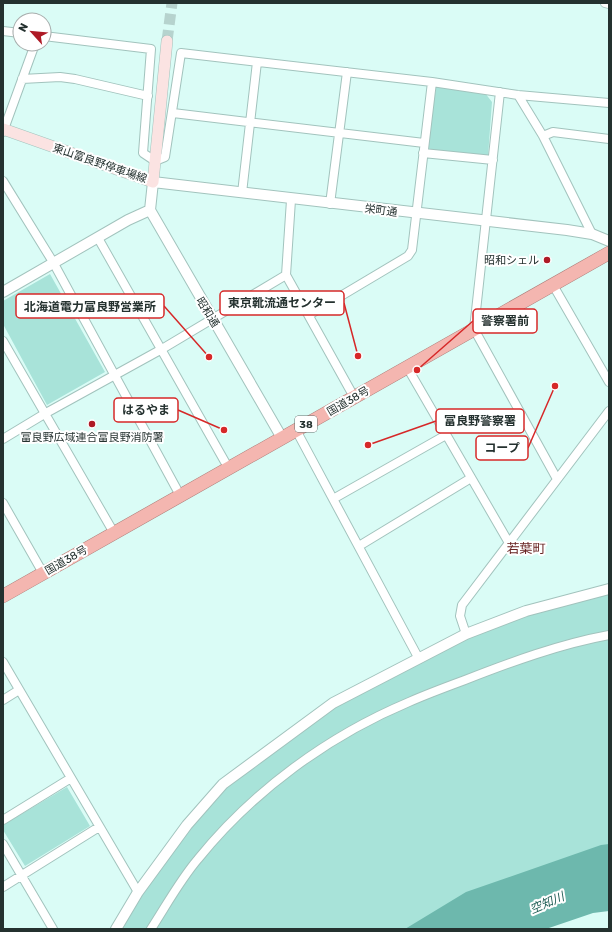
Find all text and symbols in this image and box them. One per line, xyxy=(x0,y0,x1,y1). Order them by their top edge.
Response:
north arrow xyxy=(12,12,52,52)
text: N xyxy=(16,21,31,34)
street label: 東山富良野停車場線 xyxy=(51,141,149,186)
street label: 栄町通 xyxy=(364,202,398,219)
place label: 昭和シェル xyxy=(484,254,539,267)
marker: 昭和シェル xyxy=(542,255,552,265)
callout: 東京靴流通センター xyxy=(220,291,344,315)
callout: 北海道電力富良野営業所 xyxy=(16,294,164,318)
street label: 昭和通 xyxy=(194,295,222,330)
text: 東京靴流通センター xyxy=(228,296,336,310)
text: 北海道電力富良野営業所 xyxy=(24,300,156,314)
callout: 警察署前 xyxy=(473,309,537,333)
text: 警察署前 xyxy=(481,314,529,328)
street label: 国道38号 xyxy=(325,384,372,419)
callout: はるやま xyxy=(114,398,178,422)
text: はるやま xyxy=(122,403,170,417)
callout: 富良野警察署 xyxy=(436,409,524,433)
text: 富良野警察署 xyxy=(444,414,516,428)
road number: 38 xyxy=(295,416,317,432)
marker: 富良野広域連合富良野消防署 xyxy=(87,419,97,429)
place label: 富良野広域連合富良野消防署 xyxy=(21,431,164,444)
callout: コープ xyxy=(476,436,528,460)
text: コープ xyxy=(484,441,520,455)
district label: 若葉町 xyxy=(506,541,546,556)
street label: 国道38号 xyxy=(43,543,90,578)
water label: 空知川 xyxy=(528,889,568,916)

